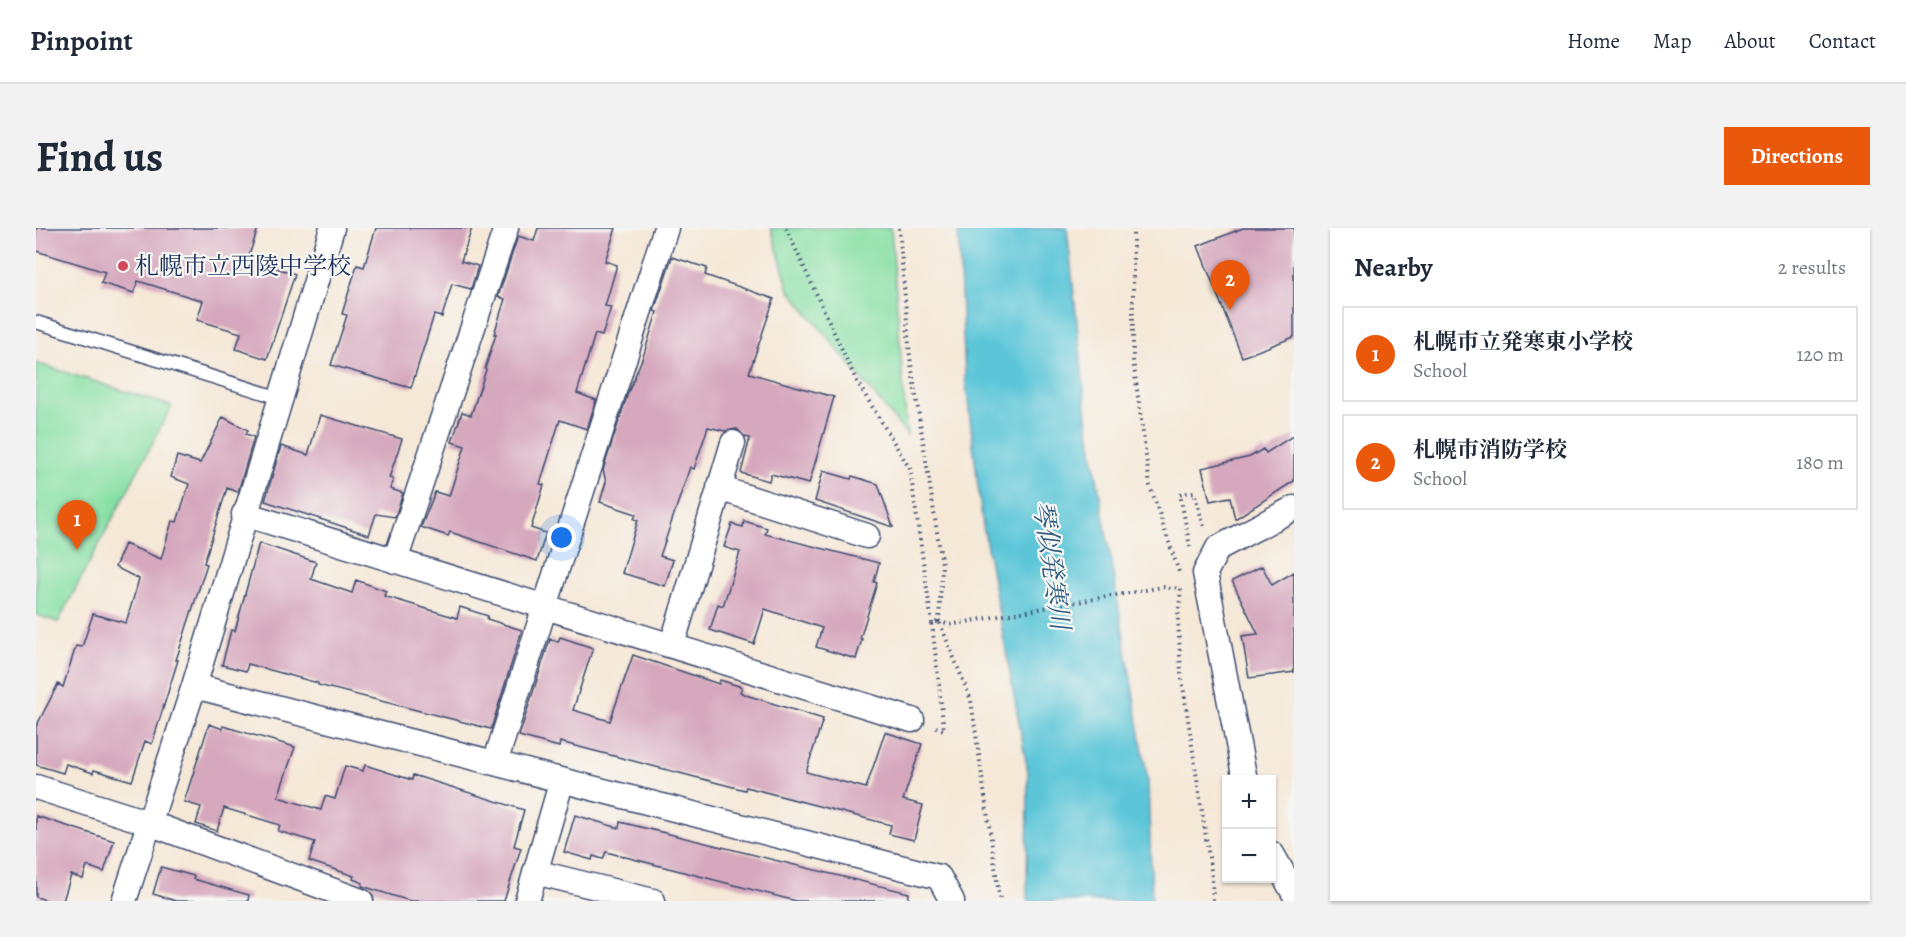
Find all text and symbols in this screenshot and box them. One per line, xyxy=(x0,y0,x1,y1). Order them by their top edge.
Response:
text: Pinpoint xyxy=(30,22,133,60)
text: Home xyxy=(1567,27,1620,55)
text: Map xyxy=(1653,27,1691,55)
text: About xyxy=(1724,27,1776,55)
text: Contact xyxy=(1809,27,1876,55)
button: Directions xyxy=(1724,127,1870,185)
text: Find us xyxy=(36,128,163,185)
place label: 札幌市立西陵中学校 xyxy=(135,250,351,282)
text: Nearby xyxy=(1354,250,1433,285)
text: 2 results xyxy=(1778,254,1846,281)
marker: 札幌市立西陵中学校 xyxy=(116,259,130,273)
pin: 2 xyxy=(1210,260,1250,310)
text: 札幌市立発寒東小学校 xyxy=(1413,327,1633,357)
text: 1 xyxy=(1372,341,1379,368)
text: 120 m xyxy=(1796,341,1844,368)
text: School xyxy=(1413,357,1467,384)
text: 札幌市消防学校 xyxy=(1413,435,1567,465)
text: 2 xyxy=(1371,449,1380,476)
text: 180 m xyxy=(1796,449,1844,476)
text: School xyxy=(1413,465,1467,492)
water label: 琴似発寒川 xyxy=(1025,498,1078,635)
pin: 1 xyxy=(58,500,96,550)
your location xyxy=(547,523,576,552)
map controls xyxy=(1222,775,1276,883)
button: + xyxy=(1222,775,1276,829)
button: − xyxy=(1222,829,1276,883)

